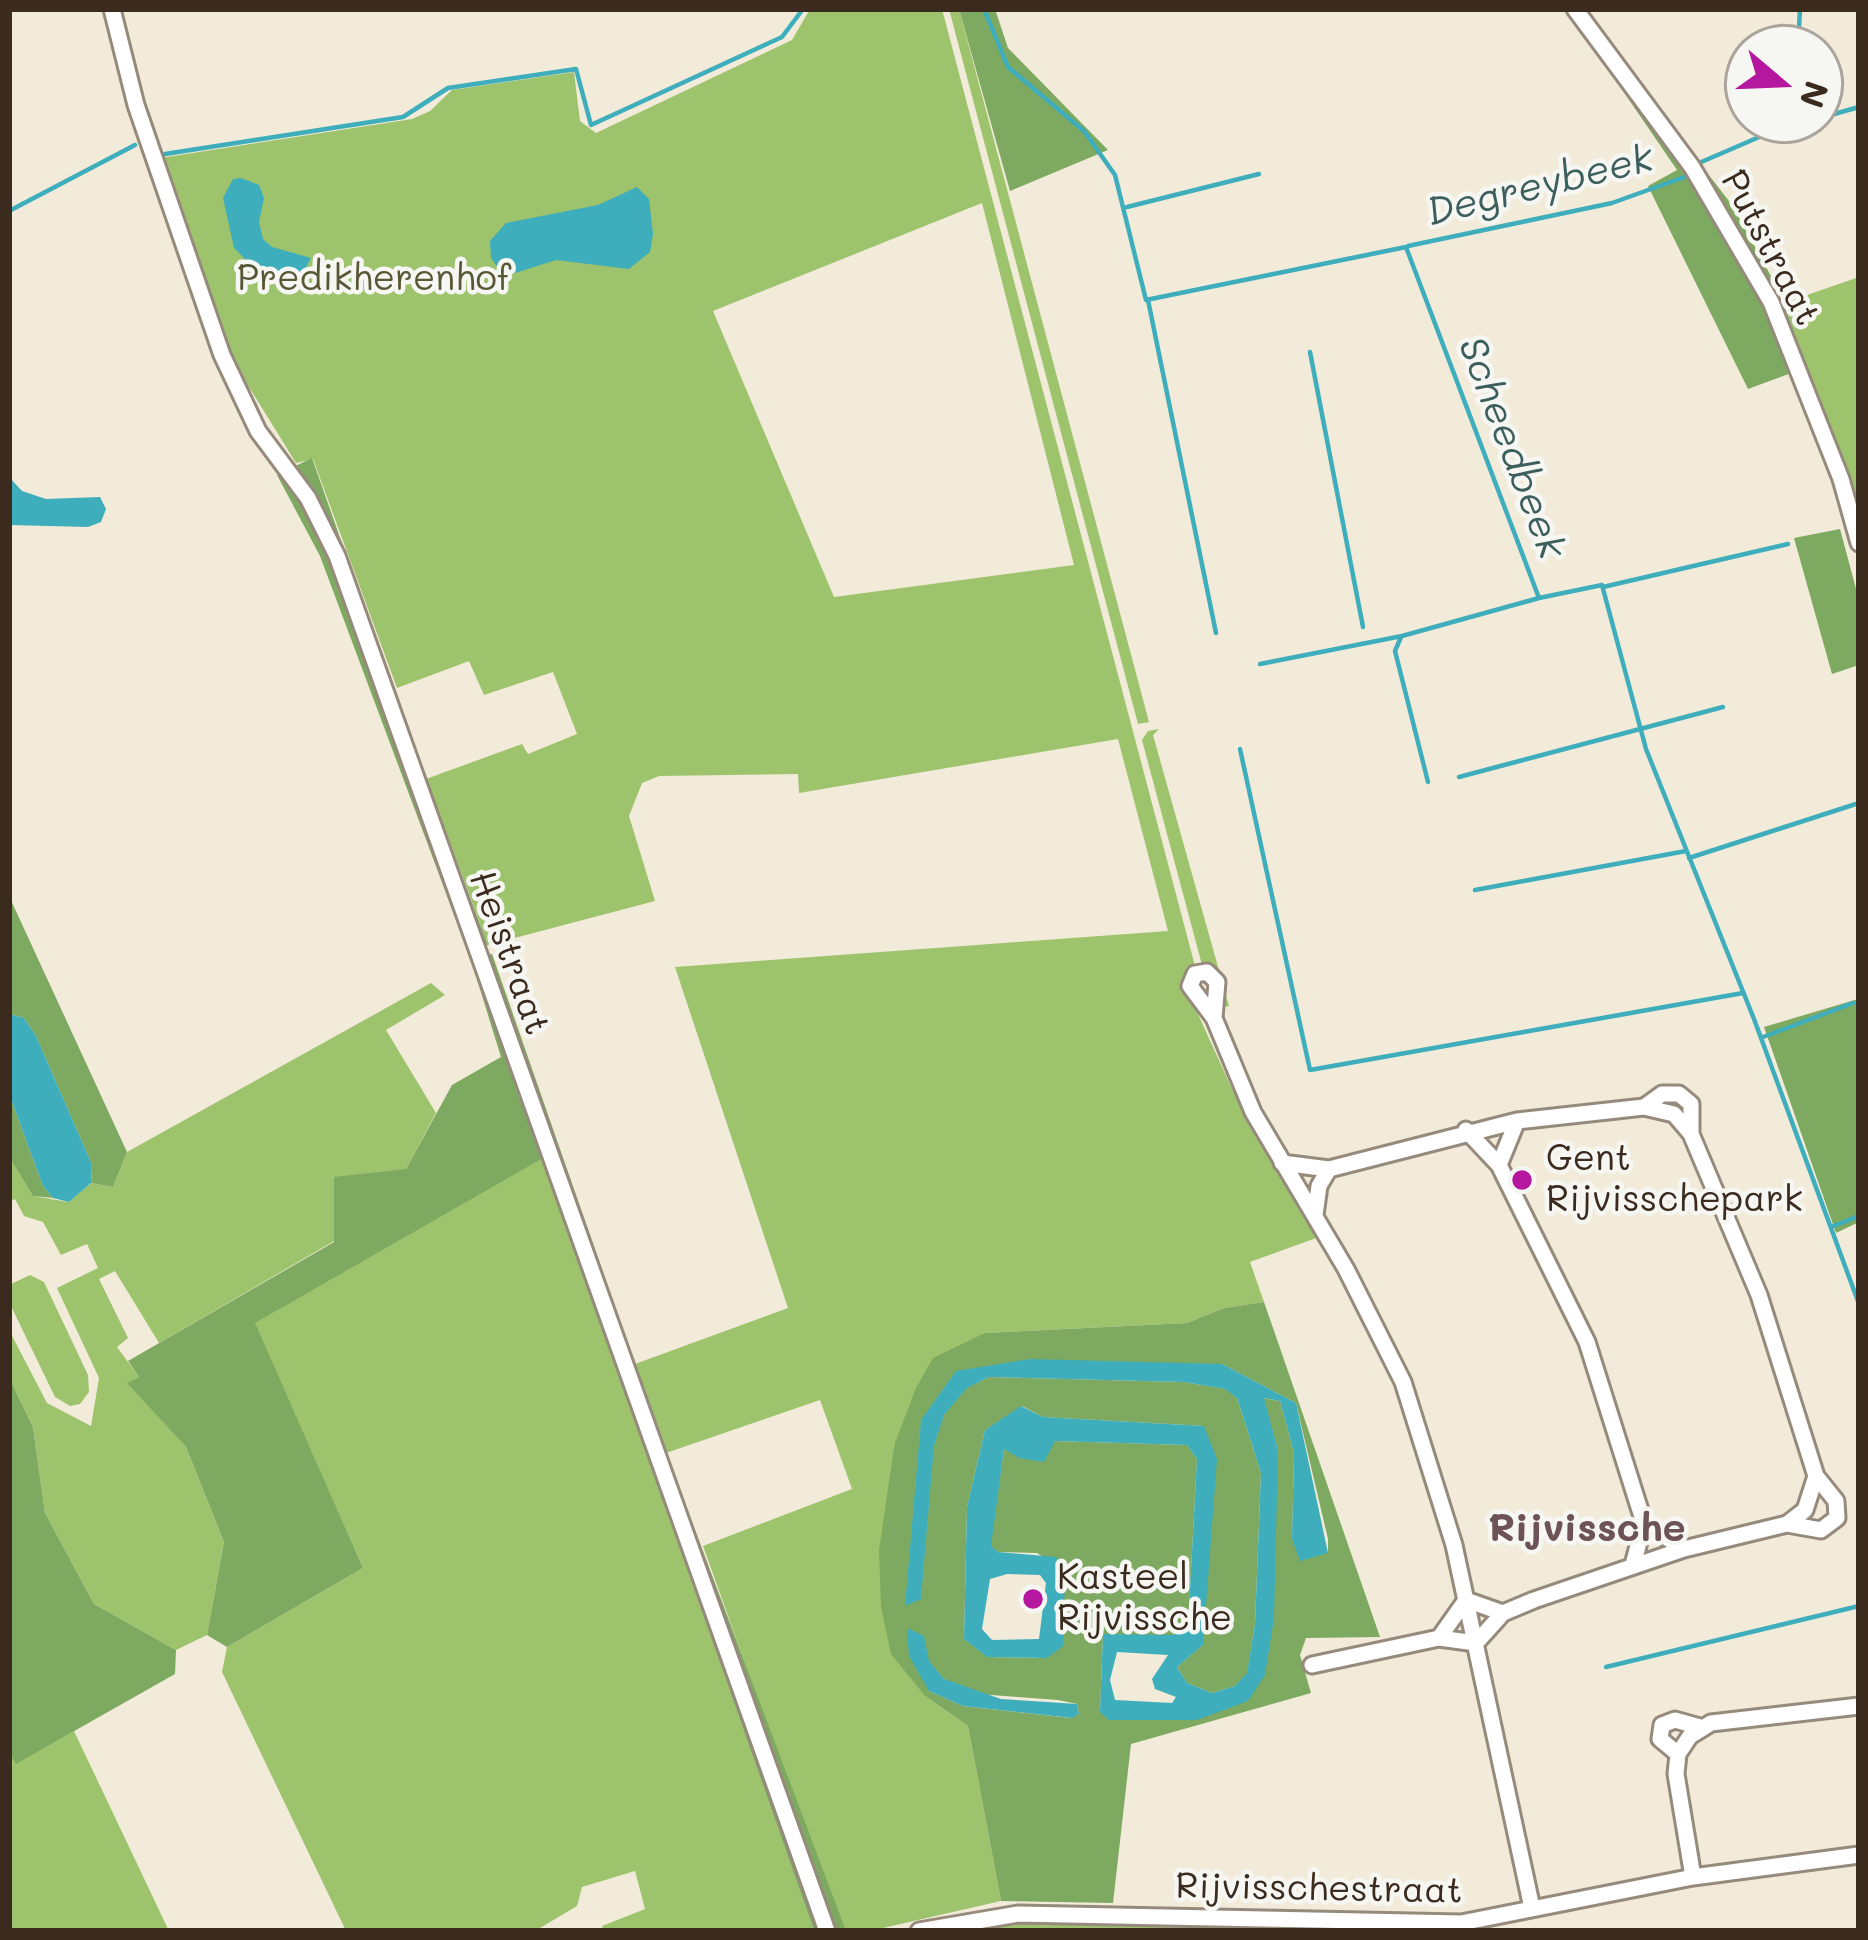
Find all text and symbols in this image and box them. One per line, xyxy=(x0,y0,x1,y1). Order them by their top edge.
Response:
north arrow xyxy=(1724,24,1844,144)
text: N xyxy=(1791,76,1840,114)
water label: Degreybeek xyxy=(1422,135,1658,237)
street label: Putstraat xyxy=(1711,163,1829,333)
park label: Predikherenhof xyxy=(237,257,511,301)
water label: Scheedbeek xyxy=(1447,331,1575,565)
street label: Heistraat xyxy=(459,865,559,1041)
place label: Gent Rijvisschepark xyxy=(1546,1137,1803,1222)
marker: Gent Rijvisschepark xyxy=(1509,1167,1535,1193)
district label: Rijvissche xyxy=(1488,1506,1686,1552)
place label: Kasteel Rijvissche xyxy=(1057,1556,1232,1641)
marker: Kasteel Rijvissche xyxy=(1020,1586,1046,1612)
street label: Rijvisschestraat xyxy=(1175,1865,1463,1913)

